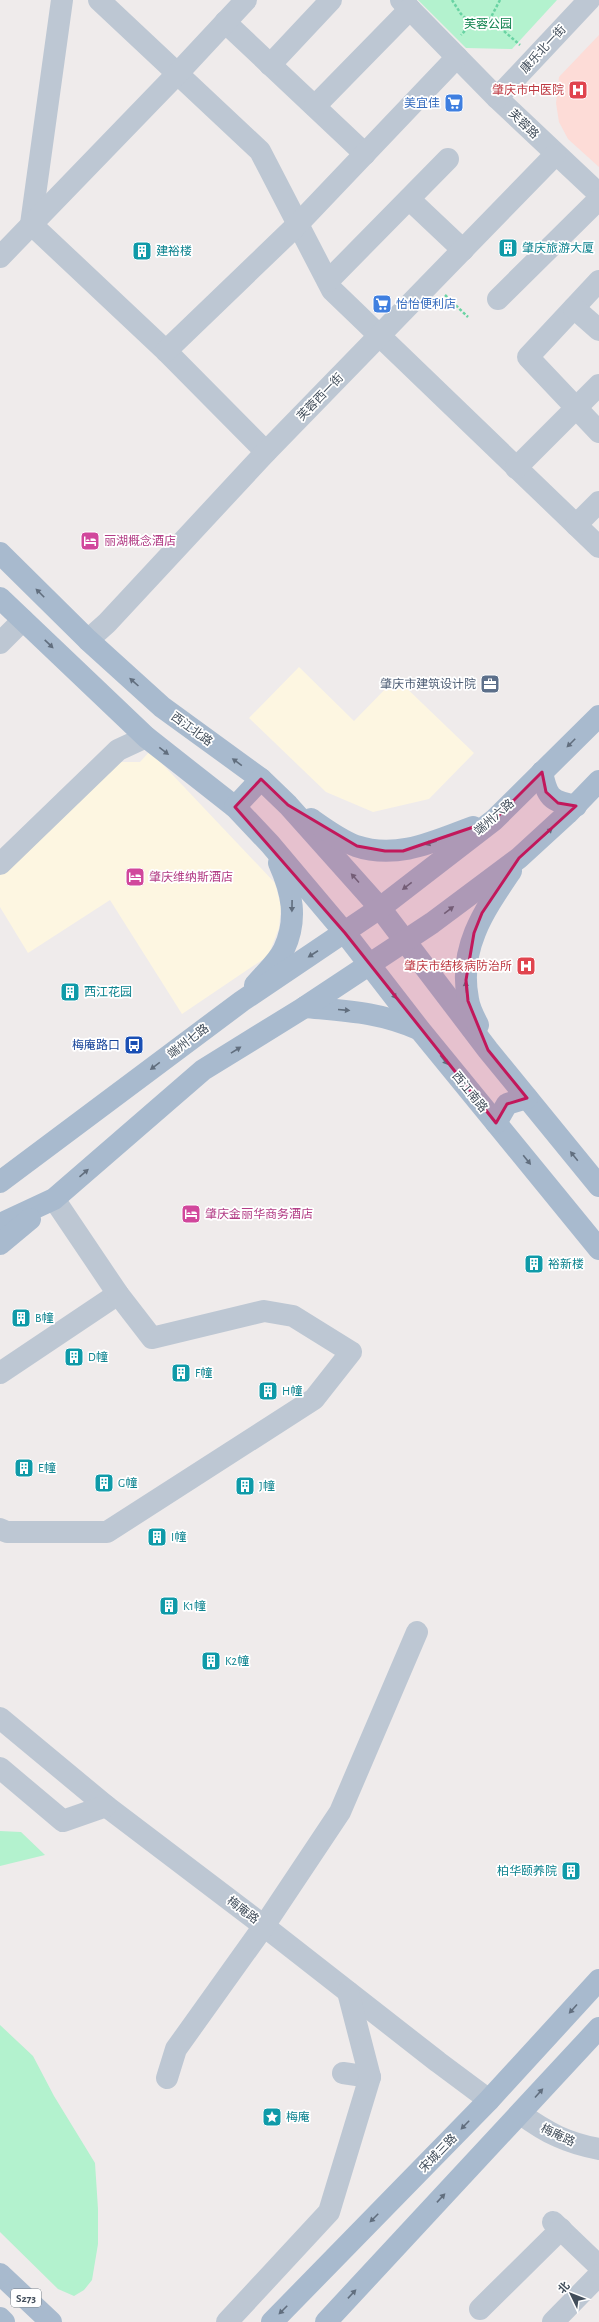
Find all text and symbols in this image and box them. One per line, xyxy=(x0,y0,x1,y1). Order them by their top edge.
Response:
park label: 芙蓉公园 xyxy=(464,18,512,30)
street label: 康乐北一街 xyxy=(517,22,568,75)
hospital icon: 肇庆市中医院 xyxy=(567,79,589,101)
place label: 肇庆市中医院 xyxy=(492,83,564,96)
supermarket icon: 美宜佳 xyxy=(443,92,465,114)
place label: 美宜佳 xyxy=(404,96,440,109)
street label: 芙蓉路 xyxy=(507,106,542,141)
building icon: 肇庆旅游大厦 xyxy=(497,237,519,259)
building icon: 建裕楼 xyxy=(131,240,153,262)
place label: 肇庆旅游大厦 xyxy=(522,241,594,254)
place label: 建裕楼 xyxy=(156,244,192,257)
supermarket icon: 怡怡便利店 xyxy=(371,293,393,315)
place label: 怡怡便利店 xyxy=(396,297,456,310)
street label: 芙蓉西一街 xyxy=(294,371,345,423)
hotel icon: 丽湖概念酒店 xyxy=(79,530,101,552)
place label: 丽湖概念酒店 xyxy=(104,534,176,547)
one-way arrow xyxy=(35,588,45,598)
one-way arrow xyxy=(44,639,53,648)
office icon: 肇庆市建筑设计院 xyxy=(479,673,501,695)
place label: 肇庆市建筑设计院 xyxy=(380,677,476,690)
one-way arrow xyxy=(129,678,139,687)
street label: 西江北路 xyxy=(169,709,216,748)
one-way arrow xyxy=(566,738,576,748)
one-way arrow xyxy=(159,747,170,756)
one-way arrow xyxy=(231,758,242,766)
street label: 端州六路 xyxy=(471,796,516,837)
one-way arrow xyxy=(543,827,553,837)
one-way arrow xyxy=(424,840,436,846)
hotel icon: 肇庆维纳斯酒店 xyxy=(124,866,146,888)
place label: 肇庆维纳斯酒店 xyxy=(149,870,233,883)
one-way arrow xyxy=(350,873,360,883)
one-way arrow xyxy=(402,882,413,891)
one-way arrow xyxy=(289,900,295,913)
one-way arrow xyxy=(443,906,454,915)
one-way arrow xyxy=(307,951,318,958)
hospital icon: 肇庆市结核病防治所 xyxy=(515,955,537,977)
place label: 肇庆市结核病防治所 xyxy=(404,959,512,972)
building icon: 西江花园 xyxy=(59,981,81,1003)
one-way arrow xyxy=(463,981,470,993)
place label: 西江花园 xyxy=(84,986,132,998)
one-way arrow xyxy=(388,989,397,1000)
one-way arrow xyxy=(338,1007,350,1014)
street label: 端州七路 xyxy=(165,1021,211,1060)
bus stop icon: 梅庵路口 xyxy=(123,1034,145,1056)
place label: 梅庵路口 xyxy=(72,1038,120,1051)
one-way arrow xyxy=(230,1046,242,1053)
one-way arrow xyxy=(440,1054,449,1065)
one-way arrow xyxy=(149,1062,160,1070)
street label: 西江南路 xyxy=(450,1069,491,1114)
one-way arrow xyxy=(570,1151,579,1162)
one-way arrow xyxy=(522,1155,531,1166)
one-way arrow xyxy=(79,1169,88,1178)
hotel icon: 肇庆金丽华商务酒店 xyxy=(180,1203,202,1225)
place label: 肇庆金丽华商务酒店 xyxy=(205,1207,313,1220)
building icon: 裕新楼 xyxy=(523,1253,545,1275)
place label: 裕新楼 xyxy=(548,1257,584,1270)
building icon: B幢 xyxy=(10,1307,32,1329)
place label: B幢 xyxy=(35,1311,53,1324)
building icon: D幢 xyxy=(63,1346,85,1368)
place label: D幢 xyxy=(88,1350,108,1363)
building icon: F幢 xyxy=(170,1362,192,1384)
place label: F幢 xyxy=(195,1366,212,1379)
building icon: H幢 xyxy=(257,1380,279,1402)
place label: H幢 xyxy=(282,1384,302,1397)
building icon: E幢 xyxy=(13,1457,35,1479)
place label: E幢 xyxy=(38,1461,56,1474)
building icon: G幢 xyxy=(93,1472,115,1494)
building icon: J幢 xyxy=(234,1475,256,1497)
place label: G幢 xyxy=(118,1476,137,1489)
place label: J幢 xyxy=(259,1479,275,1492)
building icon: I幢 xyxy=(146,1526,168,1548)
place label: I幢 xyxy=(171,1530,186,1543)
building icon: K1幢 xyxy=(158,1595,180,1617)
place label: K1幢 xyxy=(183,1599,206,1612)
building icon: K2幢 xyxy=(200,1650,222,1672)
place label: K2幢 xyxy=(225,1654,249,1667)
building icon: 柏华颐养院 xyxy=(560,1860,582,1882)
place label: 柏华颐养院 xyxy=(497,1864,557,1877)
street label: 梅庵路 xyxy=(225,1894,262,1926)
one-way arrow xyxy=(568,2004,577,2014)
one-way arrow xyxy=(535,2088,544,2098)
place icon: 梅庵 xyxy=(261,2106,283,2128)
place label: 梅庵 xyxy=(286,2110,310,2123)
one-way arrow xyxy=(460,2120,470,2130)
street label: 梅庵路 xyxy=(539,2121,577,2148)
street label: 宋城三路 xyxy=(416,2131,459,2174)
one-way arrow xyxy=(436,2193,446,2203)
one-way arrow xyxy=(369,2213,379,2223)
north arrow xyxy=(551,2274,591,2314)
text: 北 xyxy=(556,2280,572,2295)
one-way arrow xyxy=(348,2288,357,2299)
road number: S273 xyxy=(11,2289,41,2307)
one-way arrow xyxy=(278,2305,288,2315)

